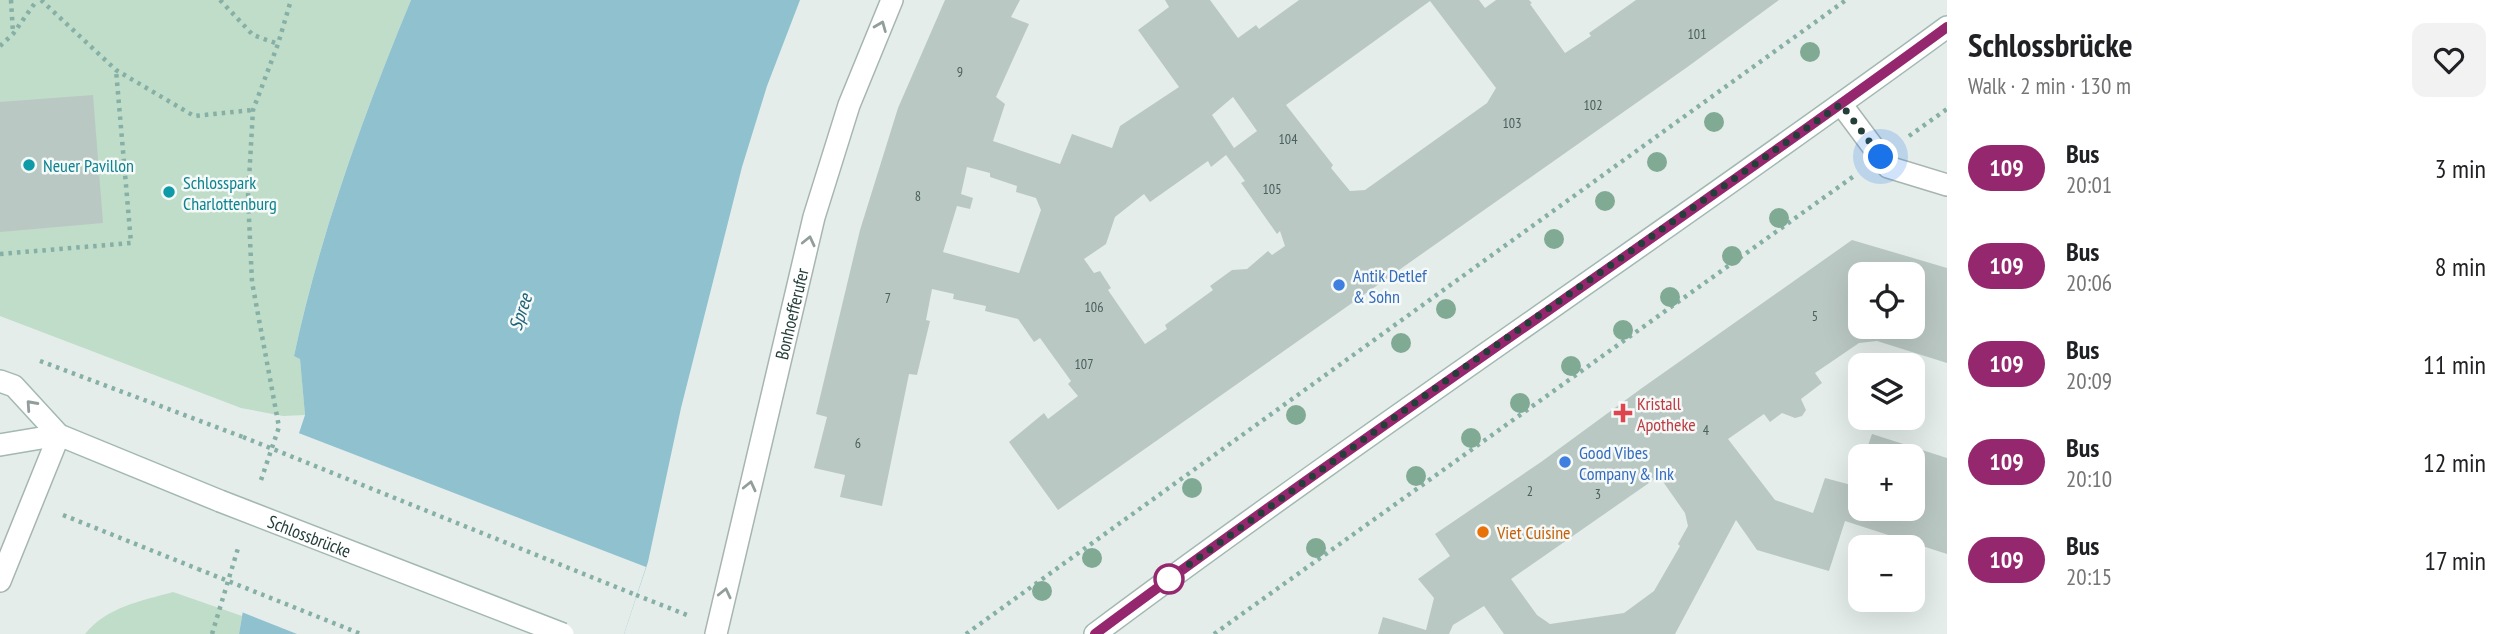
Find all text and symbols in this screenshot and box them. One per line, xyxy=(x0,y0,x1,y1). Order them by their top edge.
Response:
one-way arrow xyxy=(873,20,887,32)
text: Schlossbrücke xyxy=(1968,23,2133,66)
button: heart xyxy=(2412,23,2486,97)
house number: 101 xyxy=(1688,25,1706,43)
house number: 9 xyxy=(957,63,963,81)
text: Walk · 2 min · 130 m xyxy=(1968,71,2131,100)
house number: 102 xyxy=(1584,96,1602,114)
house number: 103 xyxy=(1503,114,1521,132)
house number: 104 xyxy=(1279,130,1298,148)
text: Bus xyxy=(2066,137,2099,170)
your location xyxy=(1863,139,1898,174)
text: 109 xyxy=(1989,152,2024,183)
text: 3 min xyxy=(2435,152,2486,185)
place label: Neuer Pavillon xyxy=(43,154,134,177)
marker: Neuer Pavillon xyxy=(21,157,37,173)
text: 20:01 xyxy=(2066,170,2112,199)
place label: Schlosspark Charlottenburg xyxy=(183,171,277,215)
house number: 105 xyxy=(1263,180,1281,198)
marker: Schlosspark Charlottenburg xyxy=(161,184,177,200)
house number: 8 xyxy=(915,187,921,205)
one-way arrow xyxy=(801,235,815,247)
text: Bus xyxy=(2066,235,2099,268)
text: 109 xyxy=(1989,250,2024,281)
text: 8 min xyxy=(2435,250,2486,283)
map controls xyxy=(1848,262,1925,612)
button: locate xyxy=(1848,262,1925,339)
place label: Antik Detlef & Sohn xyxy=(1353,264,1428,308)
street label: Bonhoefferufer xyxy=(769,266,813,362)
text: 20:06 xyxy=(2066,268,2112,297)
marker: Antik Detlef & Sohn xyxy=(1331,277,1347,293)
house number: 7 xyxy=(885,289,891,307)
water label: Spree xyxy=(503,290,538,333)
house number: 106 xyxy=(1085,298,1103,316)
house number: 5 xyxy=(1812,307,1818,325)
text: Bus xyxy=(2066,333,2099,366)
text: 109 xyxy=(1989,348,2024,379)
text: 11 min xyxy=(2423,348,2486,381)
button: layers xyxy=(1848,353,1925,430)
house number: 107 xyxy=(1075,355,1093,373)
text: 20:09 xyxy=(2066,366,2112,395)
place label: Kristall Apotheke xyxy=(1637,392,1696,436)
one-way arrow xyxy=(27,400,39,413)
marker: Kristall Apotheke xyxy=(1615,405,1631,421)
house number: 4 xyxy=(1703,421,1710,439)
text: Bus xyxy=(2066,431,2099,464)
house number: 6 xyxy=(855,434,861,452)
place label: Good Vibes Company & Ink xyxy=(1579,441,1674,485)
button: + xyxy=(1848,444,1925,521)
text: 109 xyxy=(1989,446,2024,477)
text: 12 min xyxy=(2423,446,2486,479)
marker: Good Vibes Company & Ink xyxy=(1557,454,1573,470)
text: 20:10 xyxy=(2066,464,2112,493)
one-way arrow xyxy=(742,480,757,492)
house number: 2 xyxy=(1527,482,1533,500)
house number: 3 xyxy=(1595,485,1601,503)
street label: Schlossbrücke xyxy=(265,509,354,562)
place label: Viet Cuisine xyxy=(1496,521,1571,544)
marker: Viet Cuisine xyxy=(1475,524,1491,540)
text: Bus xyxy=(2066,529,2099,562)
button: − xyxy=(1848,535,1925,612)
text: 109 xyxy=(1989,544,2024,575)
text: 17 min xyxy=(2424,544,2486,577)
text: 20:15 xyxy=(2066,562,2112,591)
unlabelled marker xyxy=(1154,564,1184,594)
one-way arrow xyxy=(717,587,731,599)

